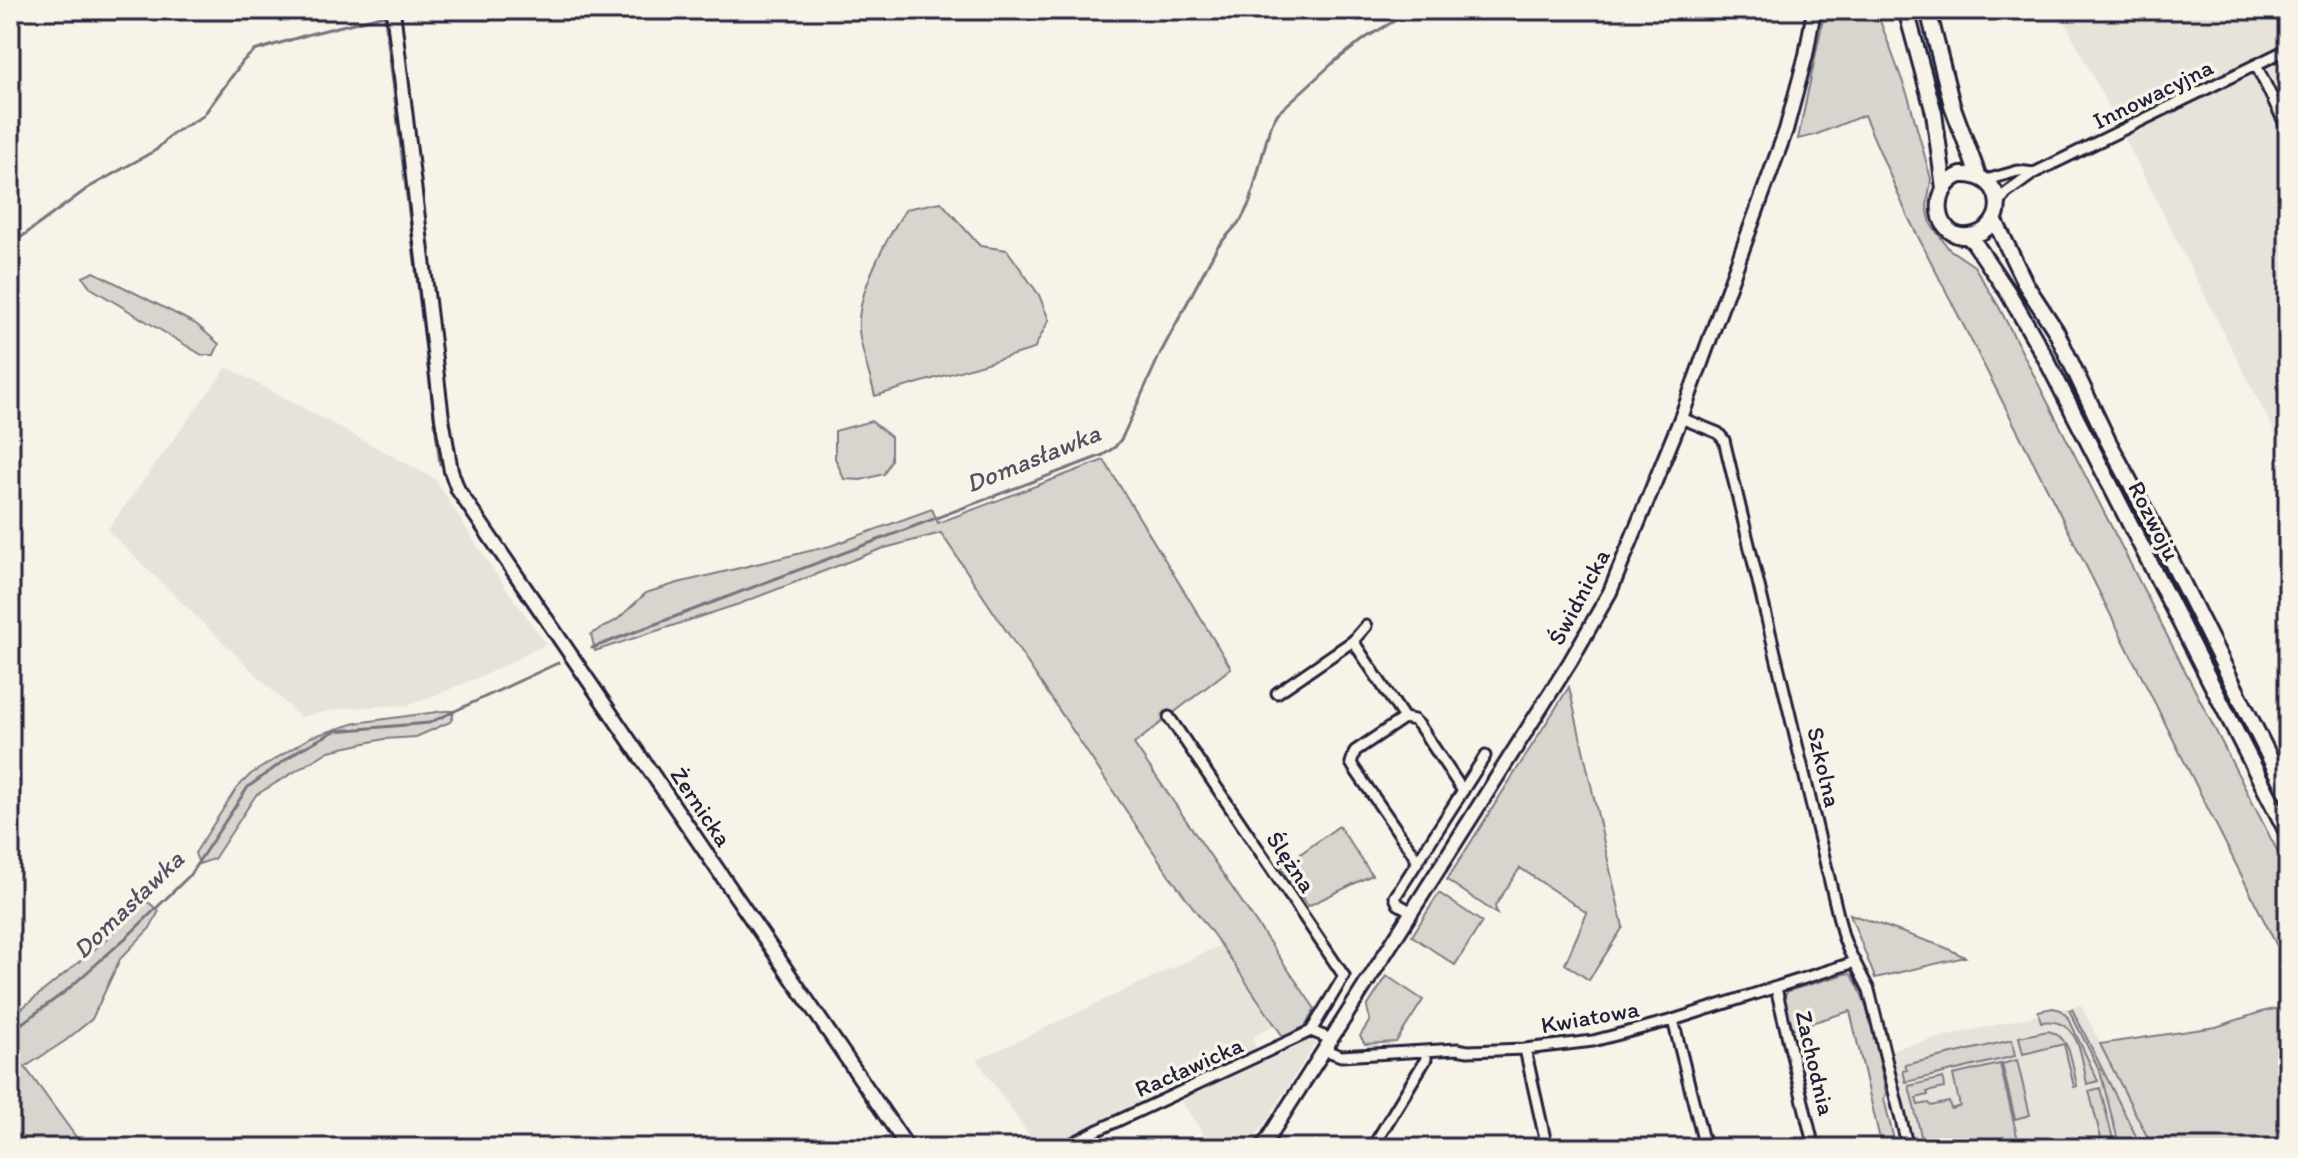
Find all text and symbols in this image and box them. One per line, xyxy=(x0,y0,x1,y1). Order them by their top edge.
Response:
street label: Innowacyjna xyxy=(2088,52,2218,135)
water label: Domasławka xyxy=(961,416,1105,500)
street label: Rozwoju xyxy=(2122,476,2187,565)
street label: Świdnicka xyxy=(1541,543,1616,650)
street label: Szkolna xyxy=(1801,724,1848,810)
street label: Żernicka xyxy=(664,761,739,852)
street label: Ślężna xyxy=(1260,825,1323,898)
water label: Domasławka xyxy=(66,843,191,965)
street label: Kwiatowa xyxy=(1538,994,1642,1039)
street label: Zachodnia xyxy=(1789,1007,1842,1119)
street label: Racławicka xyxy=(1130,1030,1248,1103)

